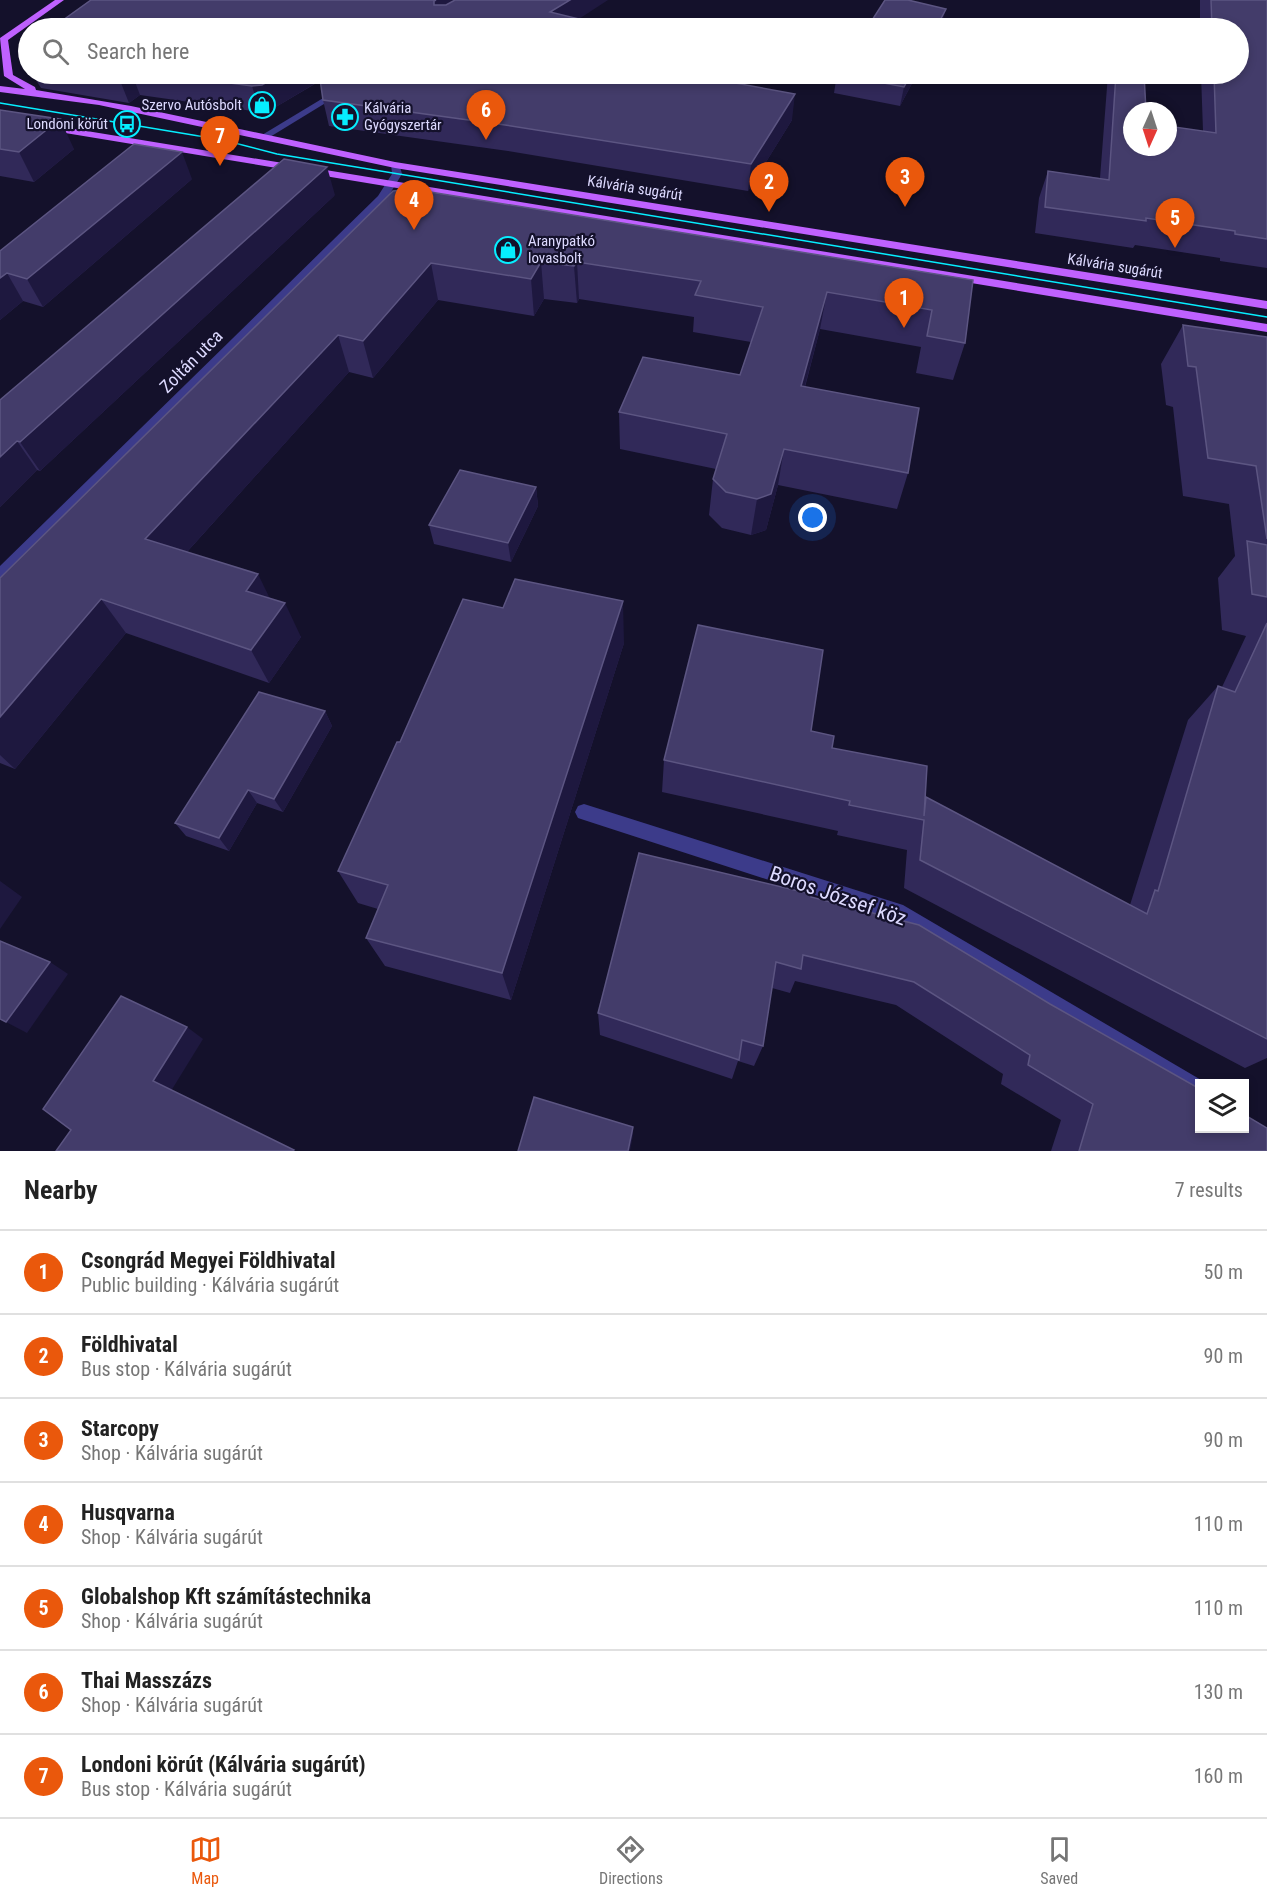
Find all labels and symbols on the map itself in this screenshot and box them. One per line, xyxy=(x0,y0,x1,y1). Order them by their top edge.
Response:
shop icon: Szervo Autósbolt xyxy=(247,90,277,120)
pin: 6 xyxy=(466,90,506,140)
place label: Szervo Autósbolt xyxy=(141,96,242,114)
place label: Kálvária Gyógyszertár xyxy=(364,99,442,134)
pharmacy icon: Kálvária Gyógyszertár xyxy=(330,102,360,132)
north arrow xyxy=(1123,102,1177,156)
bus stop icon: Londoni körút xyxy=(112,109,142,139)
place label: Londoni körút xyxy=(26,115,108,133)
pin: 7 xyxy=(200,116,240,166)
pin: 3 xyxy=(886,158,924,207)
pin: 2 xyxy=(750,162,788,212)
street label: Kálvária sugárút xyxy=(586,172,684,204)
pin: 4 xyxy=(394,180,434,230)
pin: 5 xyxy=(1156,198,1194,248)
place label: Aranypatkó lovasbolt xyxy=(528,232,595,267)
shop icon: Aranypatkó lovasbolt xyxy=(493,235,523,265)
street label: Kálvária sugárút xyxy=(1066,250,1164,282)
pin: 1 xyxy=(884,278,924,328)
street label: Zoltán utca xyxy=(155,325,227,397)
your location xyxy=(798,503,827,532)
street label: Boros József köz xyxy=(767,861,909,931)

